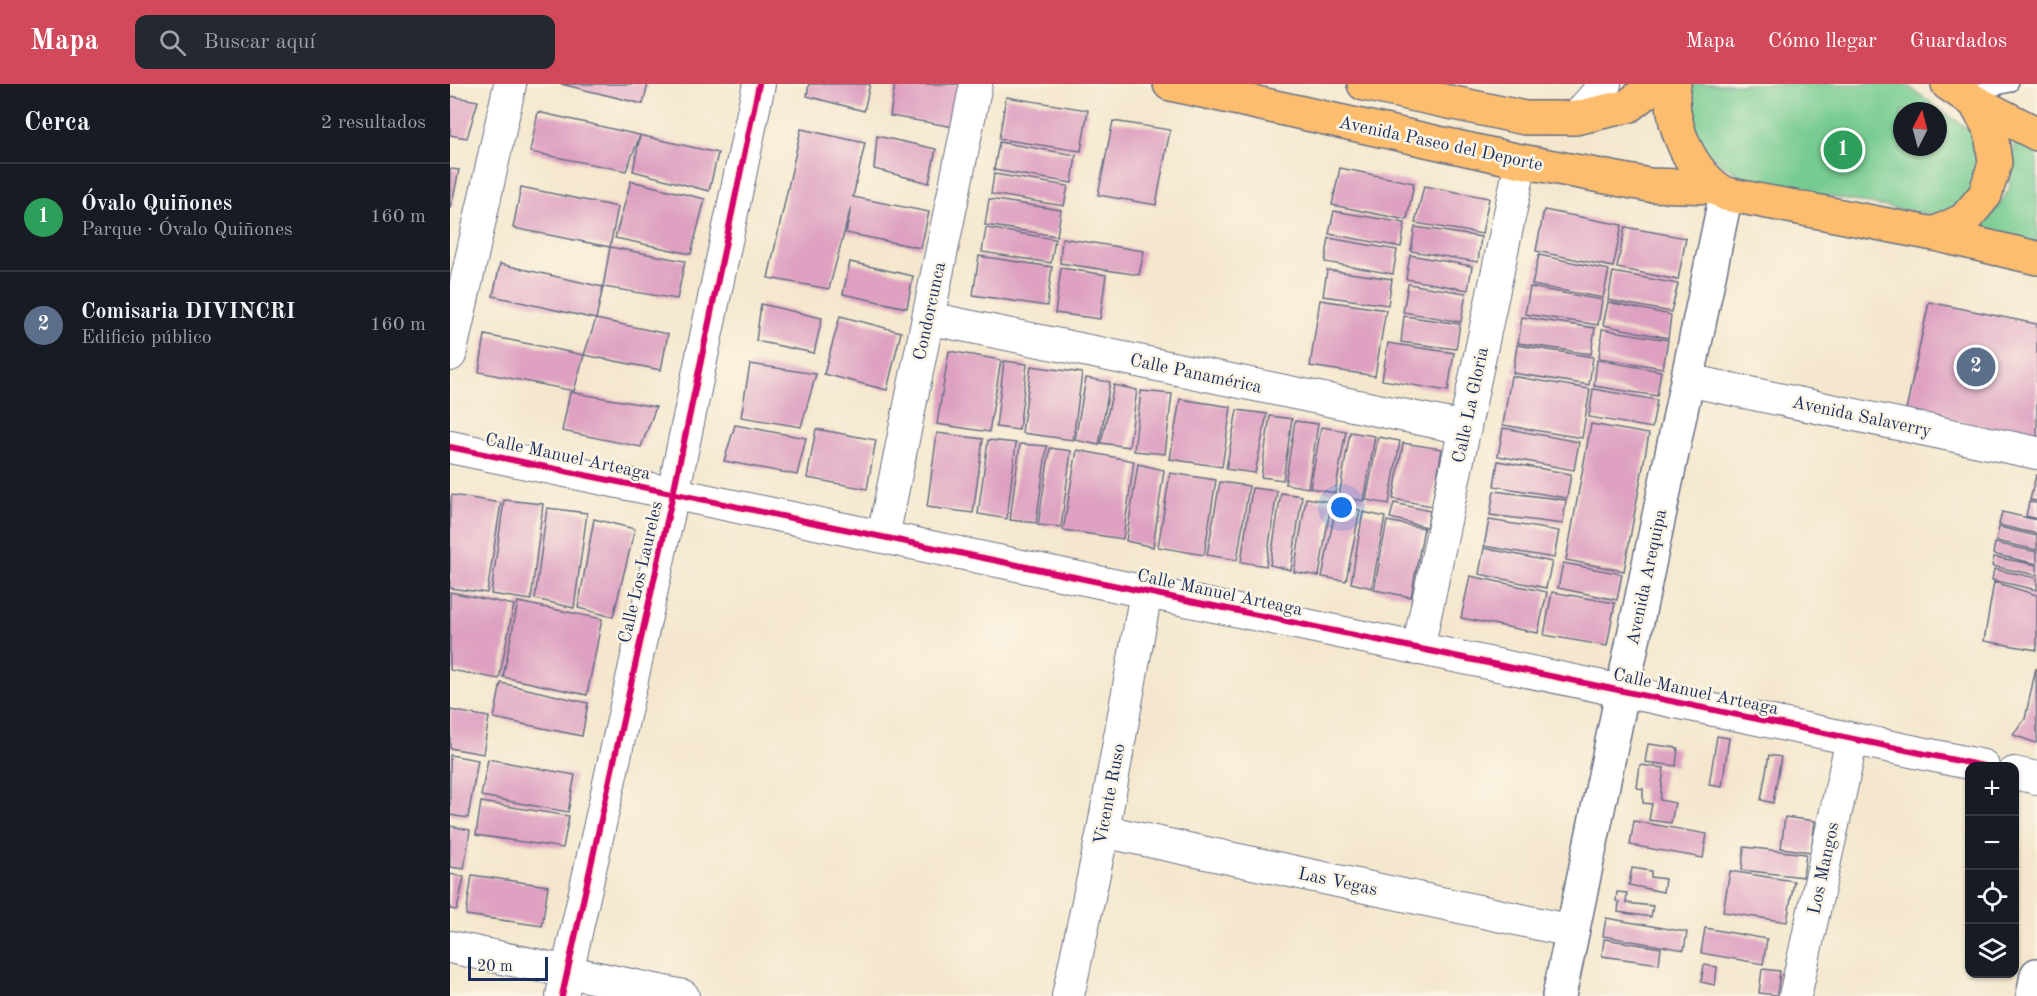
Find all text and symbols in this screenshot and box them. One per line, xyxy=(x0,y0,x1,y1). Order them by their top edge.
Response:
search box xyxy=(135,15,555,69)
icon: search xyxy=(156,26,189,59)
text: Mapa xyxy=(30,28,99,56)
text: Buscar aquí xyxy=(204,31,315,53)
text: Mapa xyxy=(1686,31,1735,52)
text: Cómo llegar xyxy=(1768,31,1877,52)
text: Guardados xyxy=(1910,31,2007,52)
north arrow xyxy=(1893,102,1947,156)
text: Cerca xyxy=(24,110,90,136)
text: 2 resultados xyxy=(321,113,426,133)
street label: Avenida Paseo del Deporte xyxy=(1337,114,1544,174)
pin: 1 xyxy=(1824,128,1862,172)
text: Óvalo Quiñones xyxy=(81,193,232,215)
text: 1 xyxy=(38,207,49,227)
text: 160 m xyxy=(370,207,426,227)
text: Parque · Óvalo Quiñones xyxy=(81,220,293,240)
street label: Condorcunca xyxy=(911,260,949,362)
text: Comisaria DIVINCRI xyxy=(81,301,295,323)
text: 2 xyxy=(38,315,49,335)
text: 160 m xyxy=(370,315,426,335)
text: Edificio público xyxy=(81,328,212,348)
pin: 2 xyxy=(1956,344,1996,390)
street label: Calle La Gloria xyxy=(1450,346,1492,465)
street label: Calle Panamérica xyxy=(1128,351,1264,397)
street label: Avenida Salaverry xyxy=(1790,393,1934,441)
street label: Calle Manuel Arteaga xyxy=(483,431,652,483)
your location xyxy=(1327,493,1356,522)
street label: Calle Los Laureles xyxy=(616,499,666,645)
street label: Avenida Arequipa xyxy=(1624,507,1670,647)
street label: Calle Manuel Arteaga xyxy=(1135,567,1304,619)
street label: Calle Manuel Arteaga xyxy=(1611,666,1780,718)
street label: Vicente Ruso xyxy=(1091,742,1129,846)
map controls xyxy=(1965,762,2019,978)
button: + xyxy=(1965,762,2019,816)
button: − xyxy=(1965,816,2019,870)
street label: Los Mangos xyxy=(1805,820,1843,916)
street label: Las Vegas xyxy=(1296,865,1379,899)
button: locate xyxy=(1965,870,2019,924)
button: layers xyxy=(1965,924,2019,978)
scale bar xyxy=(468,954,548,982)
text: 20 m xyxy=(477,959,513,975)

